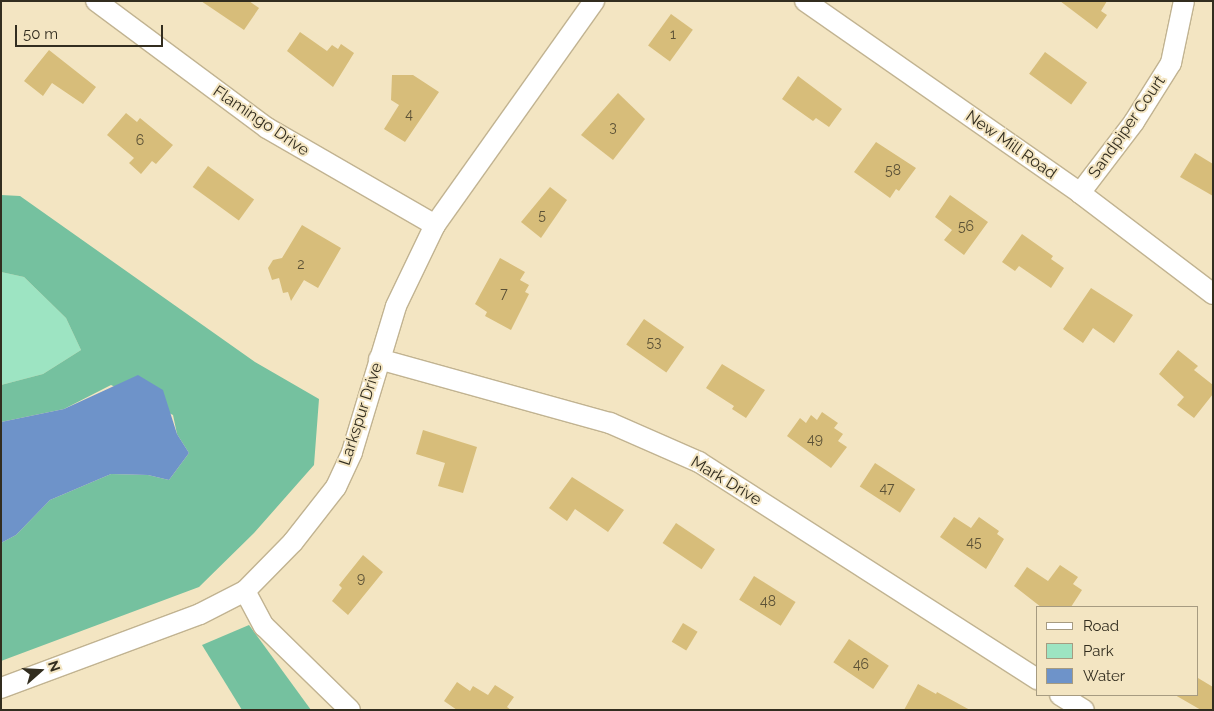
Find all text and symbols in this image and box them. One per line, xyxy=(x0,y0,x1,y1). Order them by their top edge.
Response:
scale bar xyxy=(18,15,165,47)
text: 50 m xyxy=(23,25,58,43)
house number: 1 xyxy=(670,26,676,42)
street label: Sandpiper Court xyxy=(1084,72,1170,182)
street label: Flamingo Drive xyxy=(209,82,313,160)
house number: 4 xyxy=(405,106,413,122)
street label: New Mill Road xyxy=(962,106,1060,184)
house number: 3 xyxy=(609,119,617,135)
house number: 6 xyxy=(136,132,144,148)
house number: 58 xyxy=(885,162,901,178)
house number: 5 xyxy=(538,207,546,223)
house number: 56 xyxy=(958,218,974,234)
house number: 2 xyxy=(297,256,305,272)
house number: 7 xyxy=(500,285,508,301)
house number: 53 xyxy=(646,334,662,350)
street label: Larkspur Drive xyxy=(335,360,387,468)
house number: 49 xyxy=(807,431,823,447)
street label: Mark Drive xyxy=(687,452,765,510)
house number: 47 xyxy=(879,480,895,496)
house number: 45 xyxy=(966,534,982,550)
house number: 9 xyxy=(357,570,365,586)
house number: 48 xyxy=(760,593,776,609)
legend xyxy=(1036,606,1199,696)
text: Road xyxy=(1083,617,1119,635)
text: Park xyxy=(1083,642,1114,660)
north arrow xyxy=(15,646,65,696)
house number: 46 xyxy=(853,656,869,672)
text: N xyxy=(45,658,63,674)
text: Water xyxy=(1083,667,1125,685)

